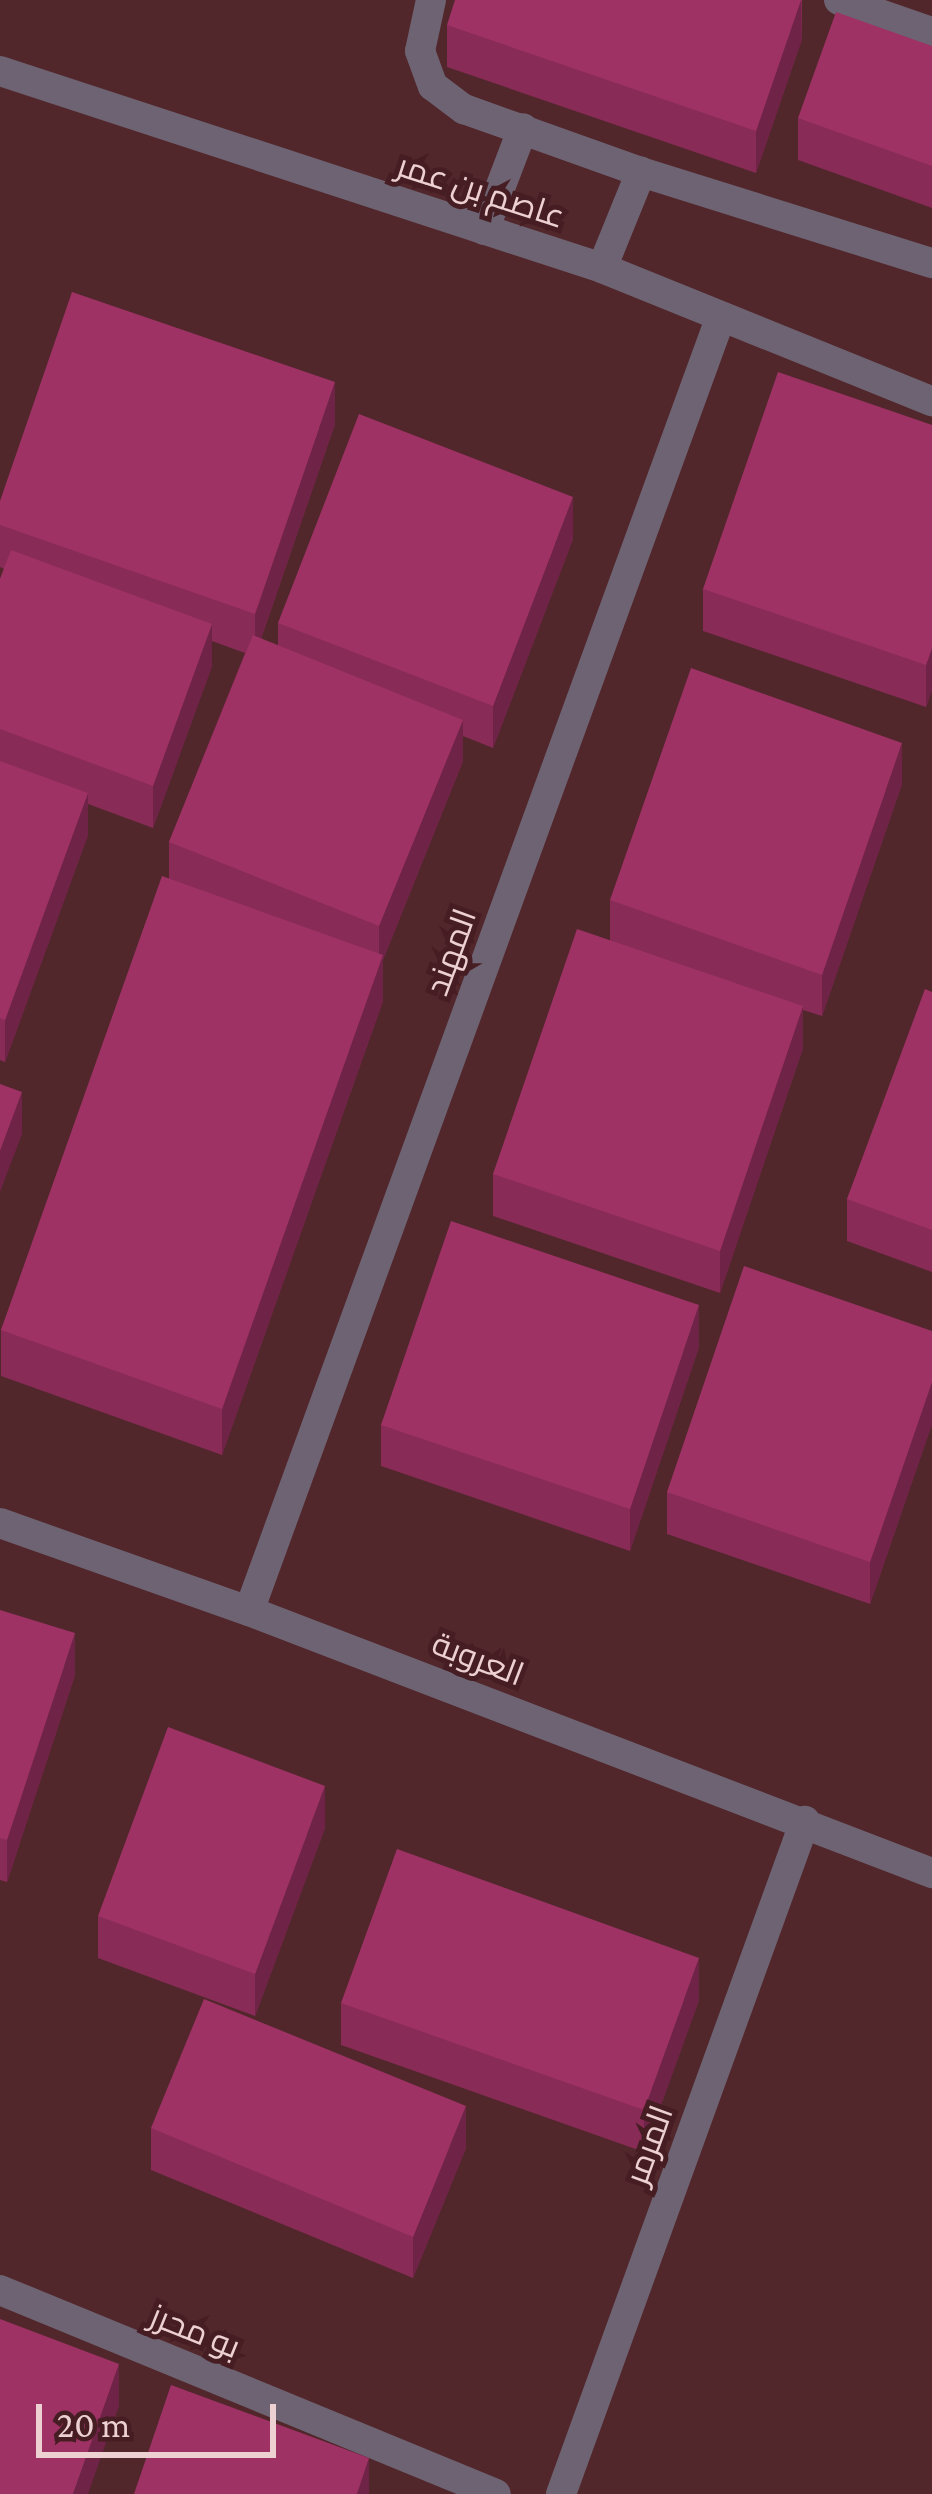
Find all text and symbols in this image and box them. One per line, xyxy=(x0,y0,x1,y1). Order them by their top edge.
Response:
street label: عاصم بن عمر xyxy=(392,145,570,237)
street label: المهند xyxy=(417,903,485,1001)
street label: العروبة xyxy=(427,1624,529,1694)
street label: المرمر xyxy=(617,2100,681,2190)
street label: بو محرز xyxy=(144,2295,246,2367)
scale bar xyxy=(42,2380,282,2454)
text: 20 m xyxy=(57,2405,130,2445)

